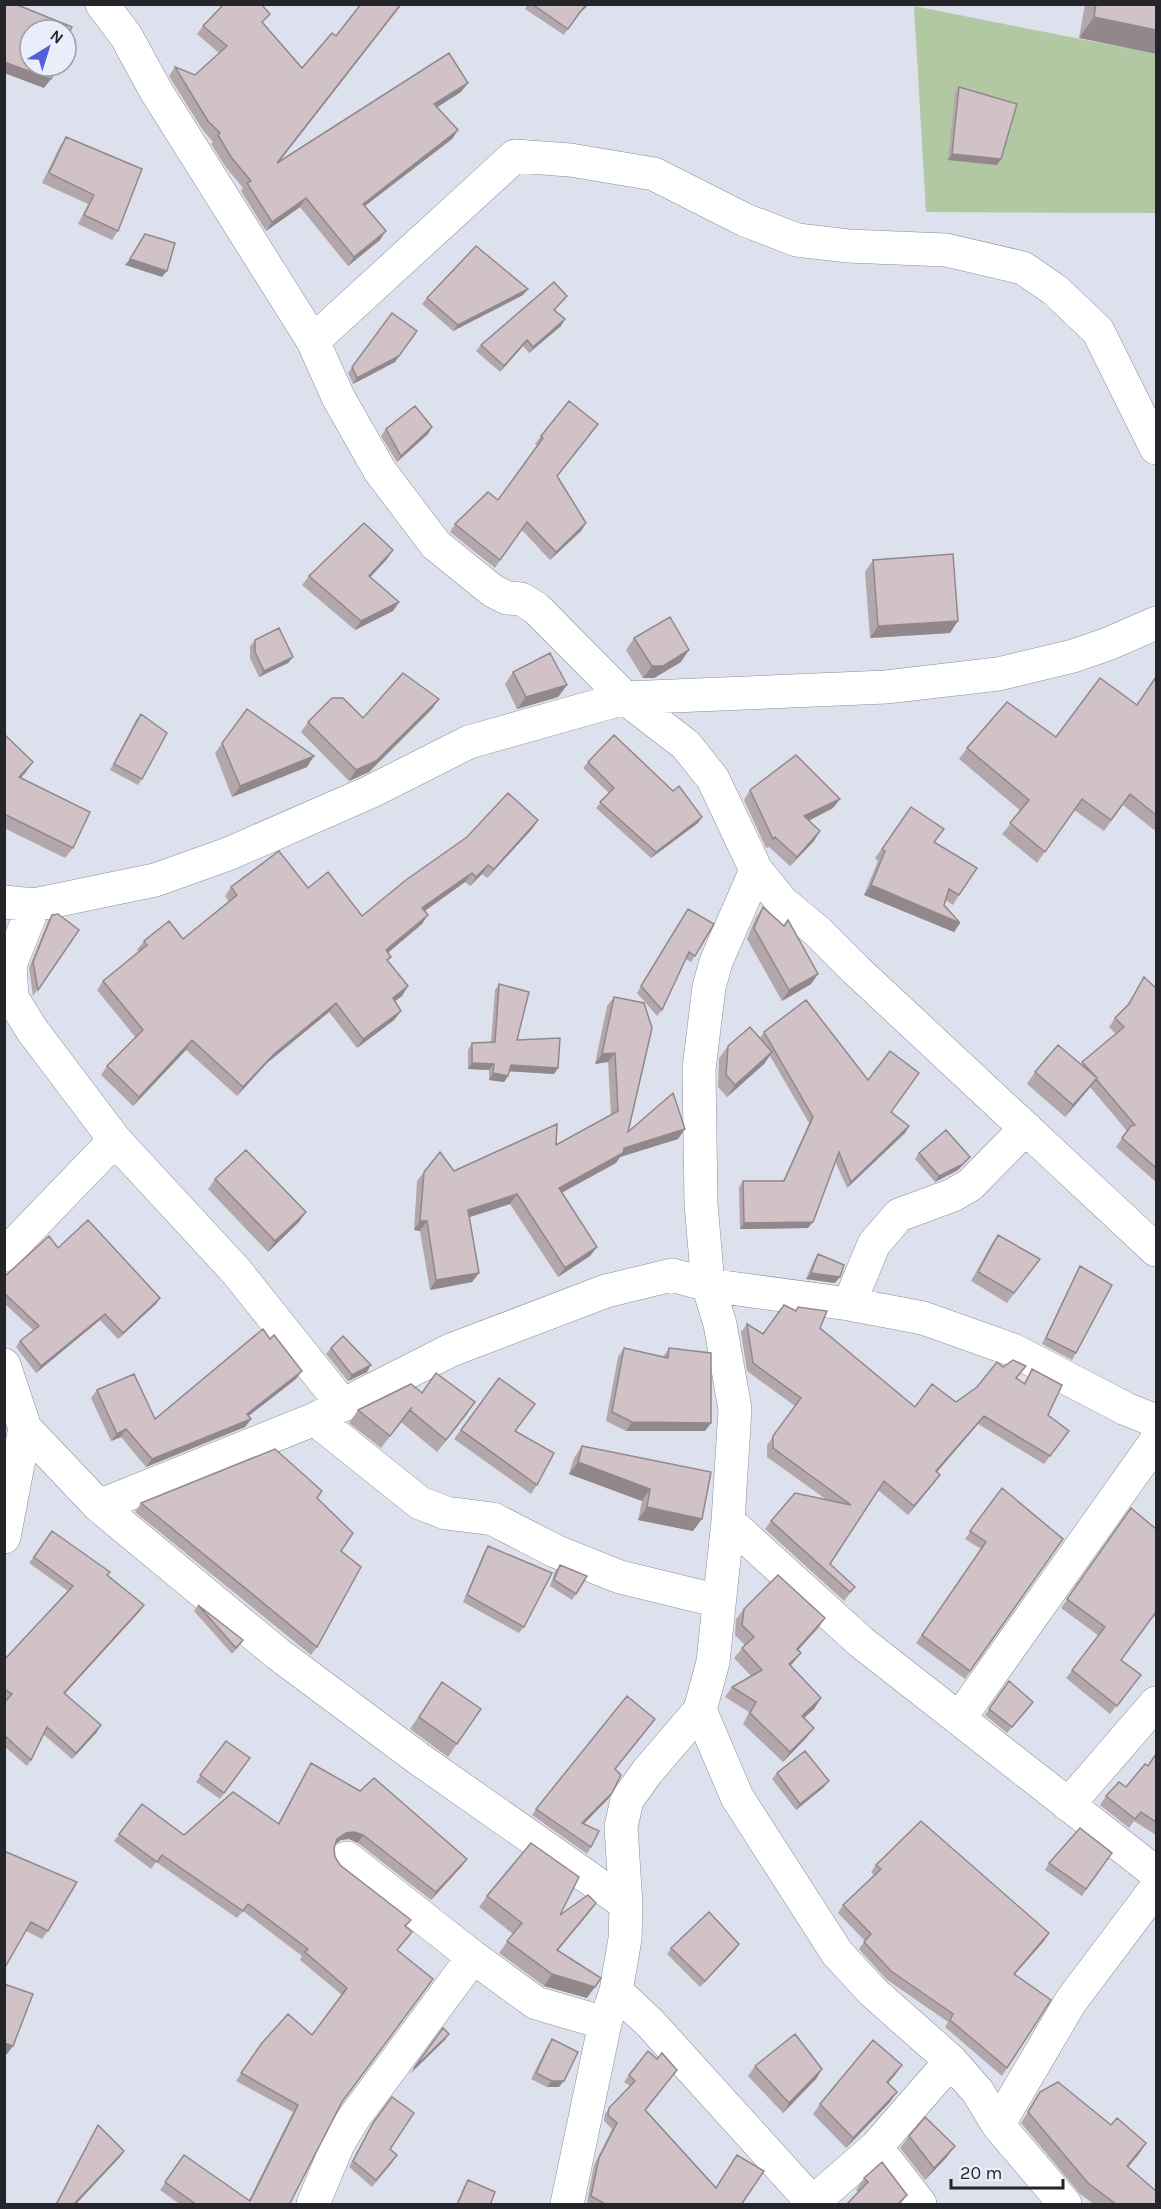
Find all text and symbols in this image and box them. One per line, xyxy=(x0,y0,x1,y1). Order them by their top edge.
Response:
north arrow xyxy=(18,18,78,78)
text: N xyxy=(47,26,67,48)
scale bar xyxy=(951,2152,1064,2190)
text: 20 m xyxy=(960,2162,1002,2184)

